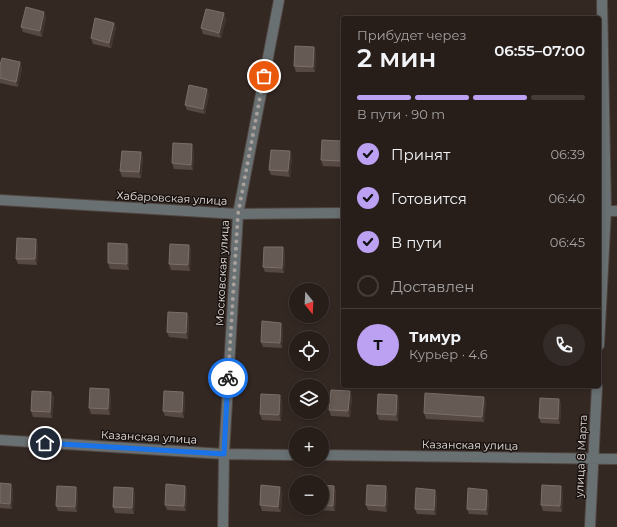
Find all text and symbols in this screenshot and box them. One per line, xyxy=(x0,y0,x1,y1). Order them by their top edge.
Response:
text: Прибудет через xyxy=(357,27,466,43)
text: 06:55–07:00 xyxy=(494,41,585,60)
text: 2 мин xyxy=(357,42,436,74)
pin xyxy=(247,59,281,93)
icon: bag xyxy=(253,65,275,87)
text: В пути · 90 m xyxy=(357,106,445,122)
icon: check xyxy=(357,143,379,165)
text: Принят xyxy=(391,145,450,164)
text: 06:39 xyxy=(550,146,585,162)
icon: check xyxy=(357,187,379,209)
street label: Хабаровская улица xyxy=(116,188,228,208)
text: Готовится xyxy=(391,189,467,208)
text: 06:40 xyxy=(549,190,585,206)
street label: Московская улица xyxy=(212,219,232,327)
icon: check xyxy=(357,231,379,253)
text: В пути xyxy=(391,233,442,252)
text: 06:45 xyxy=(550,234,585,250)
text: Доставлен xyxy=(391,277,474,296)
north arrow xyxy=(289,283,329,323)
map controls xyxy=(289,283,329,515)
button: phone xyxy=(543,324,585,366)
text: Тимур xyxy=(409,327,461,346)
button: locate xyxy=(289,331,329,371)
text: Т xyxy=(373,335,383,354)
text: Курьер · 4.6 xyxy=(409,346,488,362)
courier xyxy=(208,358,248,398)
icon: bike xyxy=(217,367,239,389)
button: layers xyxy=(289,379,329,419)
street label: улица 8 Марта xyxy=(572,414,590,499)
pin xyxy=(28,426,62,460)
street label: Казанская улица xyxy=(100,427,198,447)
button: + xyxy=(289,427,329,467)
icon: home xyxy=(34,432,56,454)
street label: Казанская улица xyxy=(422,437,518,453)
button: − xyxy=(289,475,329,515)

